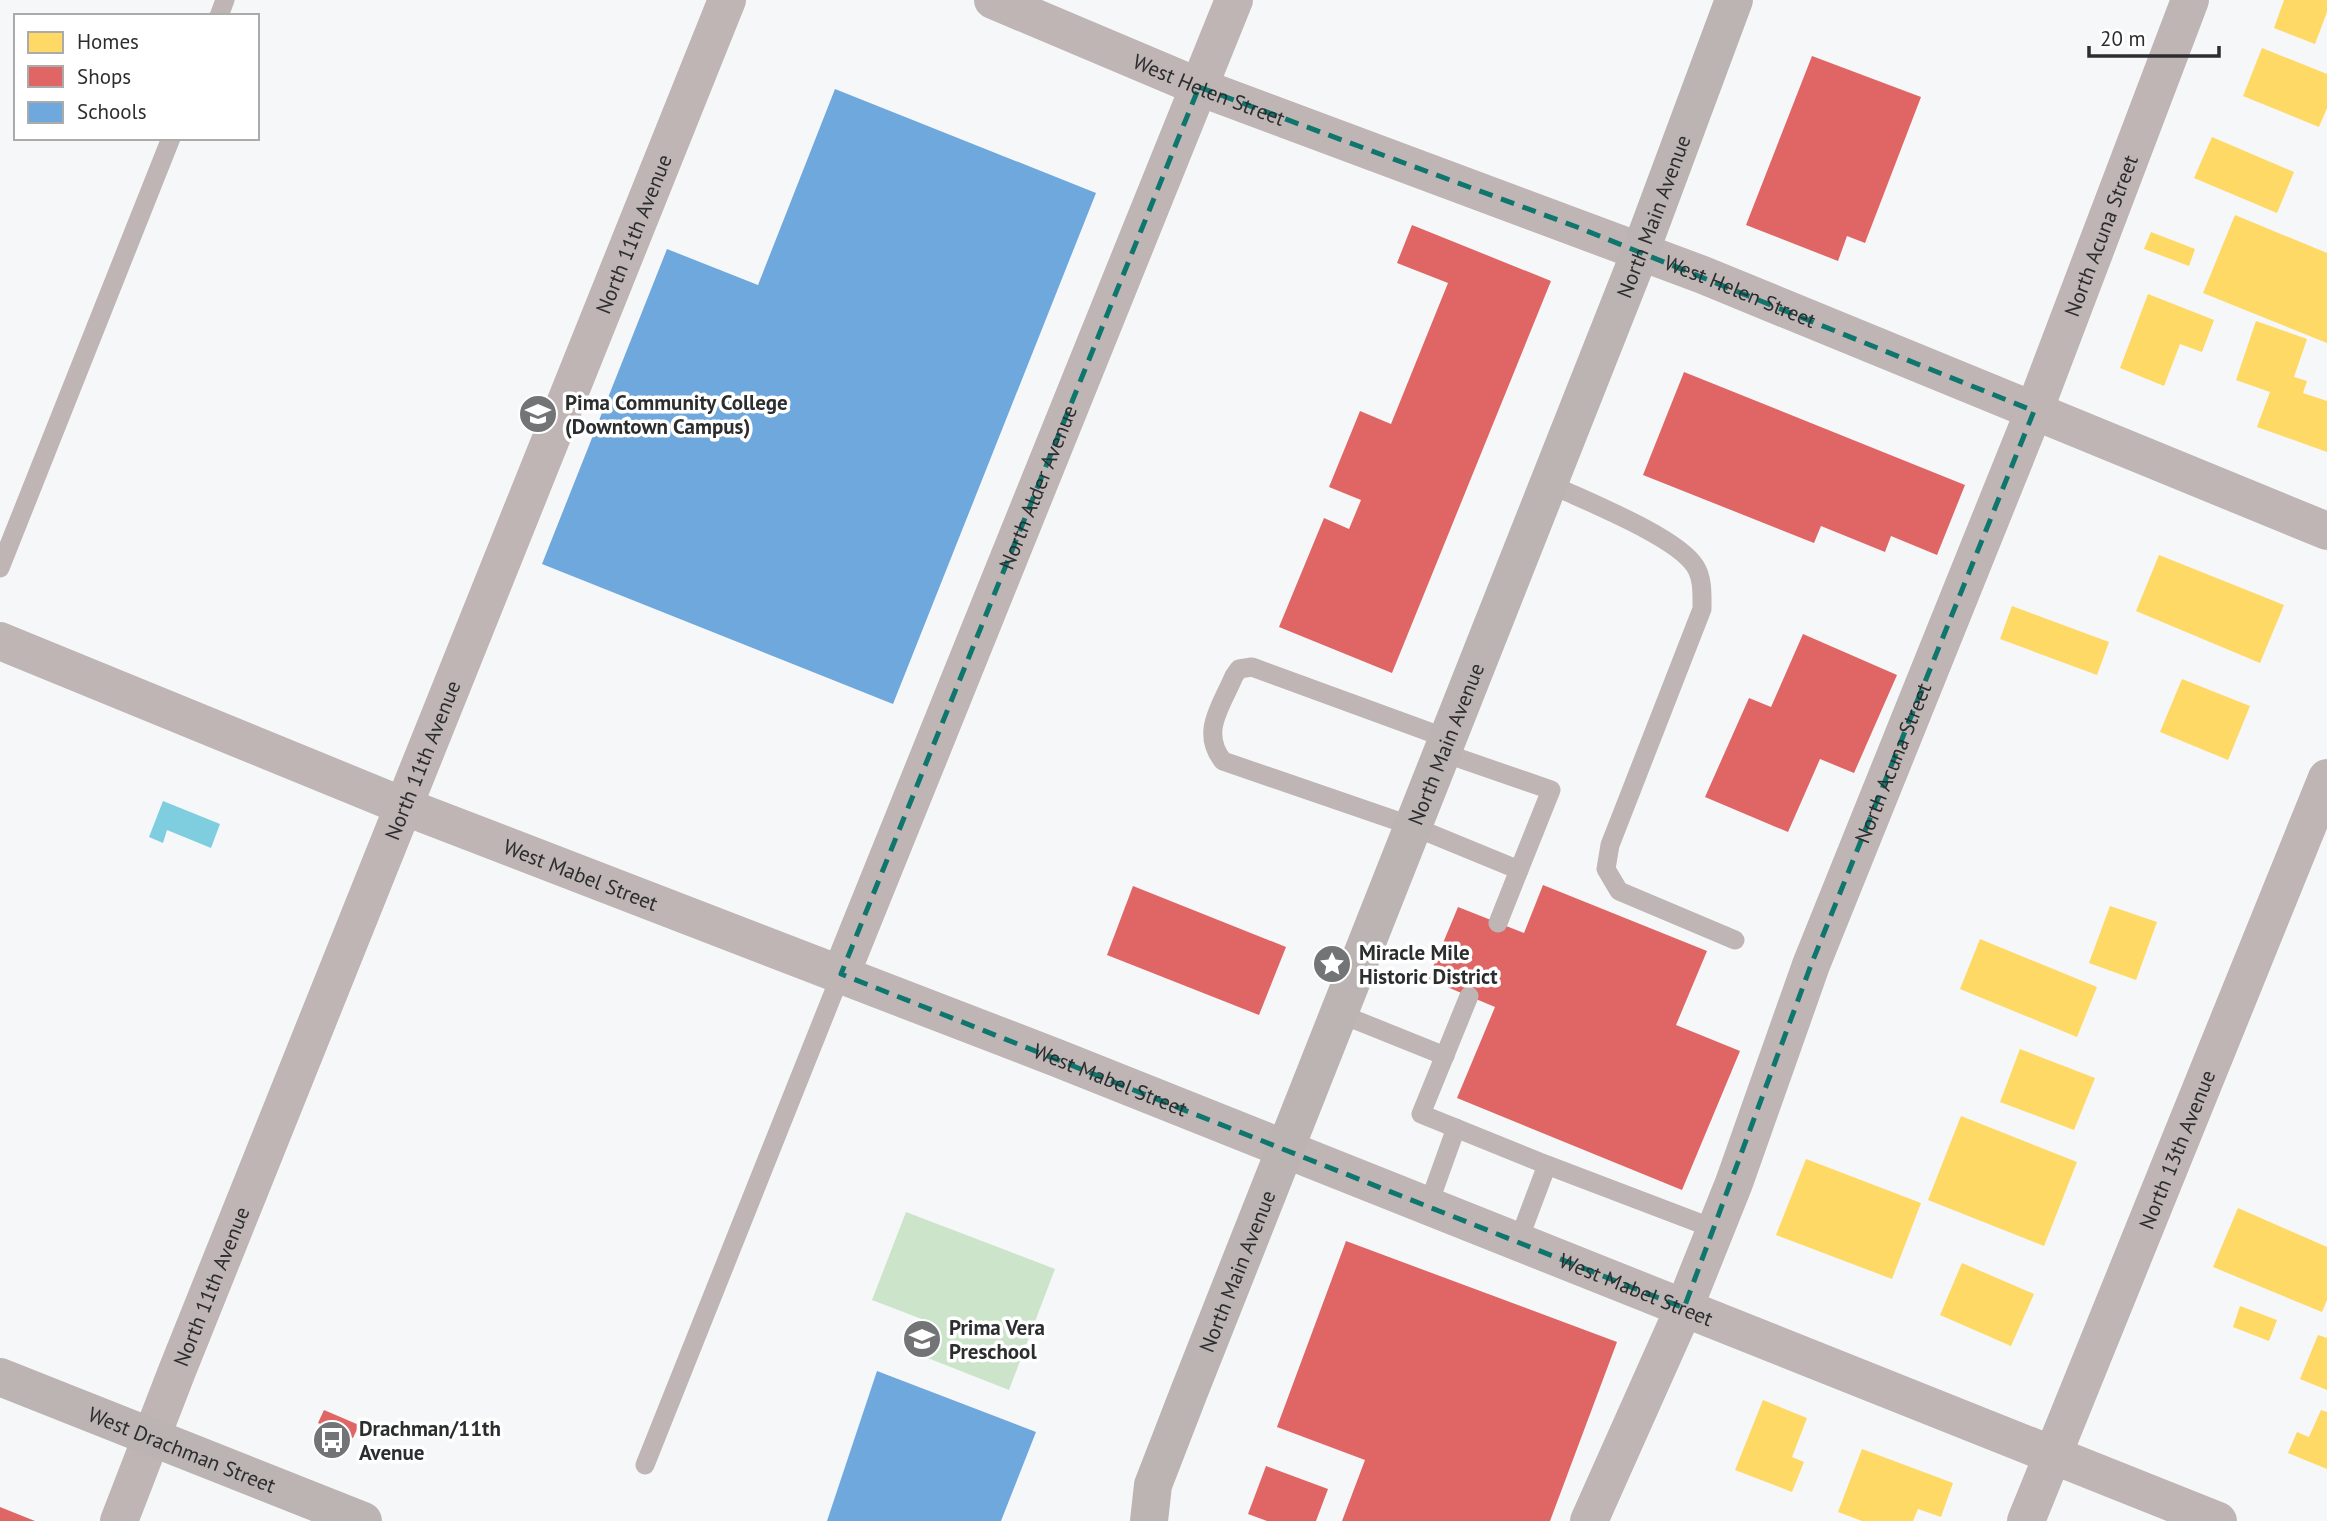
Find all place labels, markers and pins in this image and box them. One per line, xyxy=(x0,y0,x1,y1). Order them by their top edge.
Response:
place label: Pima Community College (Downtown Campus) xyxy=(565,389,788,440)
school or university icon: Pima Community College (Downtown Campus) xyxy=(517,393,559,435)
place label: Miracle Mile Historic District xyxy=(1359,939,1498,990)
place icon: Miracle Mile Historic District xyxy=(1311,943,1353,985)
place label: Prima Vera Preschool xyxy=(949,1314,1045,1365)
school or university icon: Prima Vera Preschool xyxy=(901,1318,943,1360)
place label: Drachman/11th Avenue xyxy=(359,1415,501,1466)
bus stop icon: Drachman/11th Avenue xyxy=(311,1419,353,1461)

